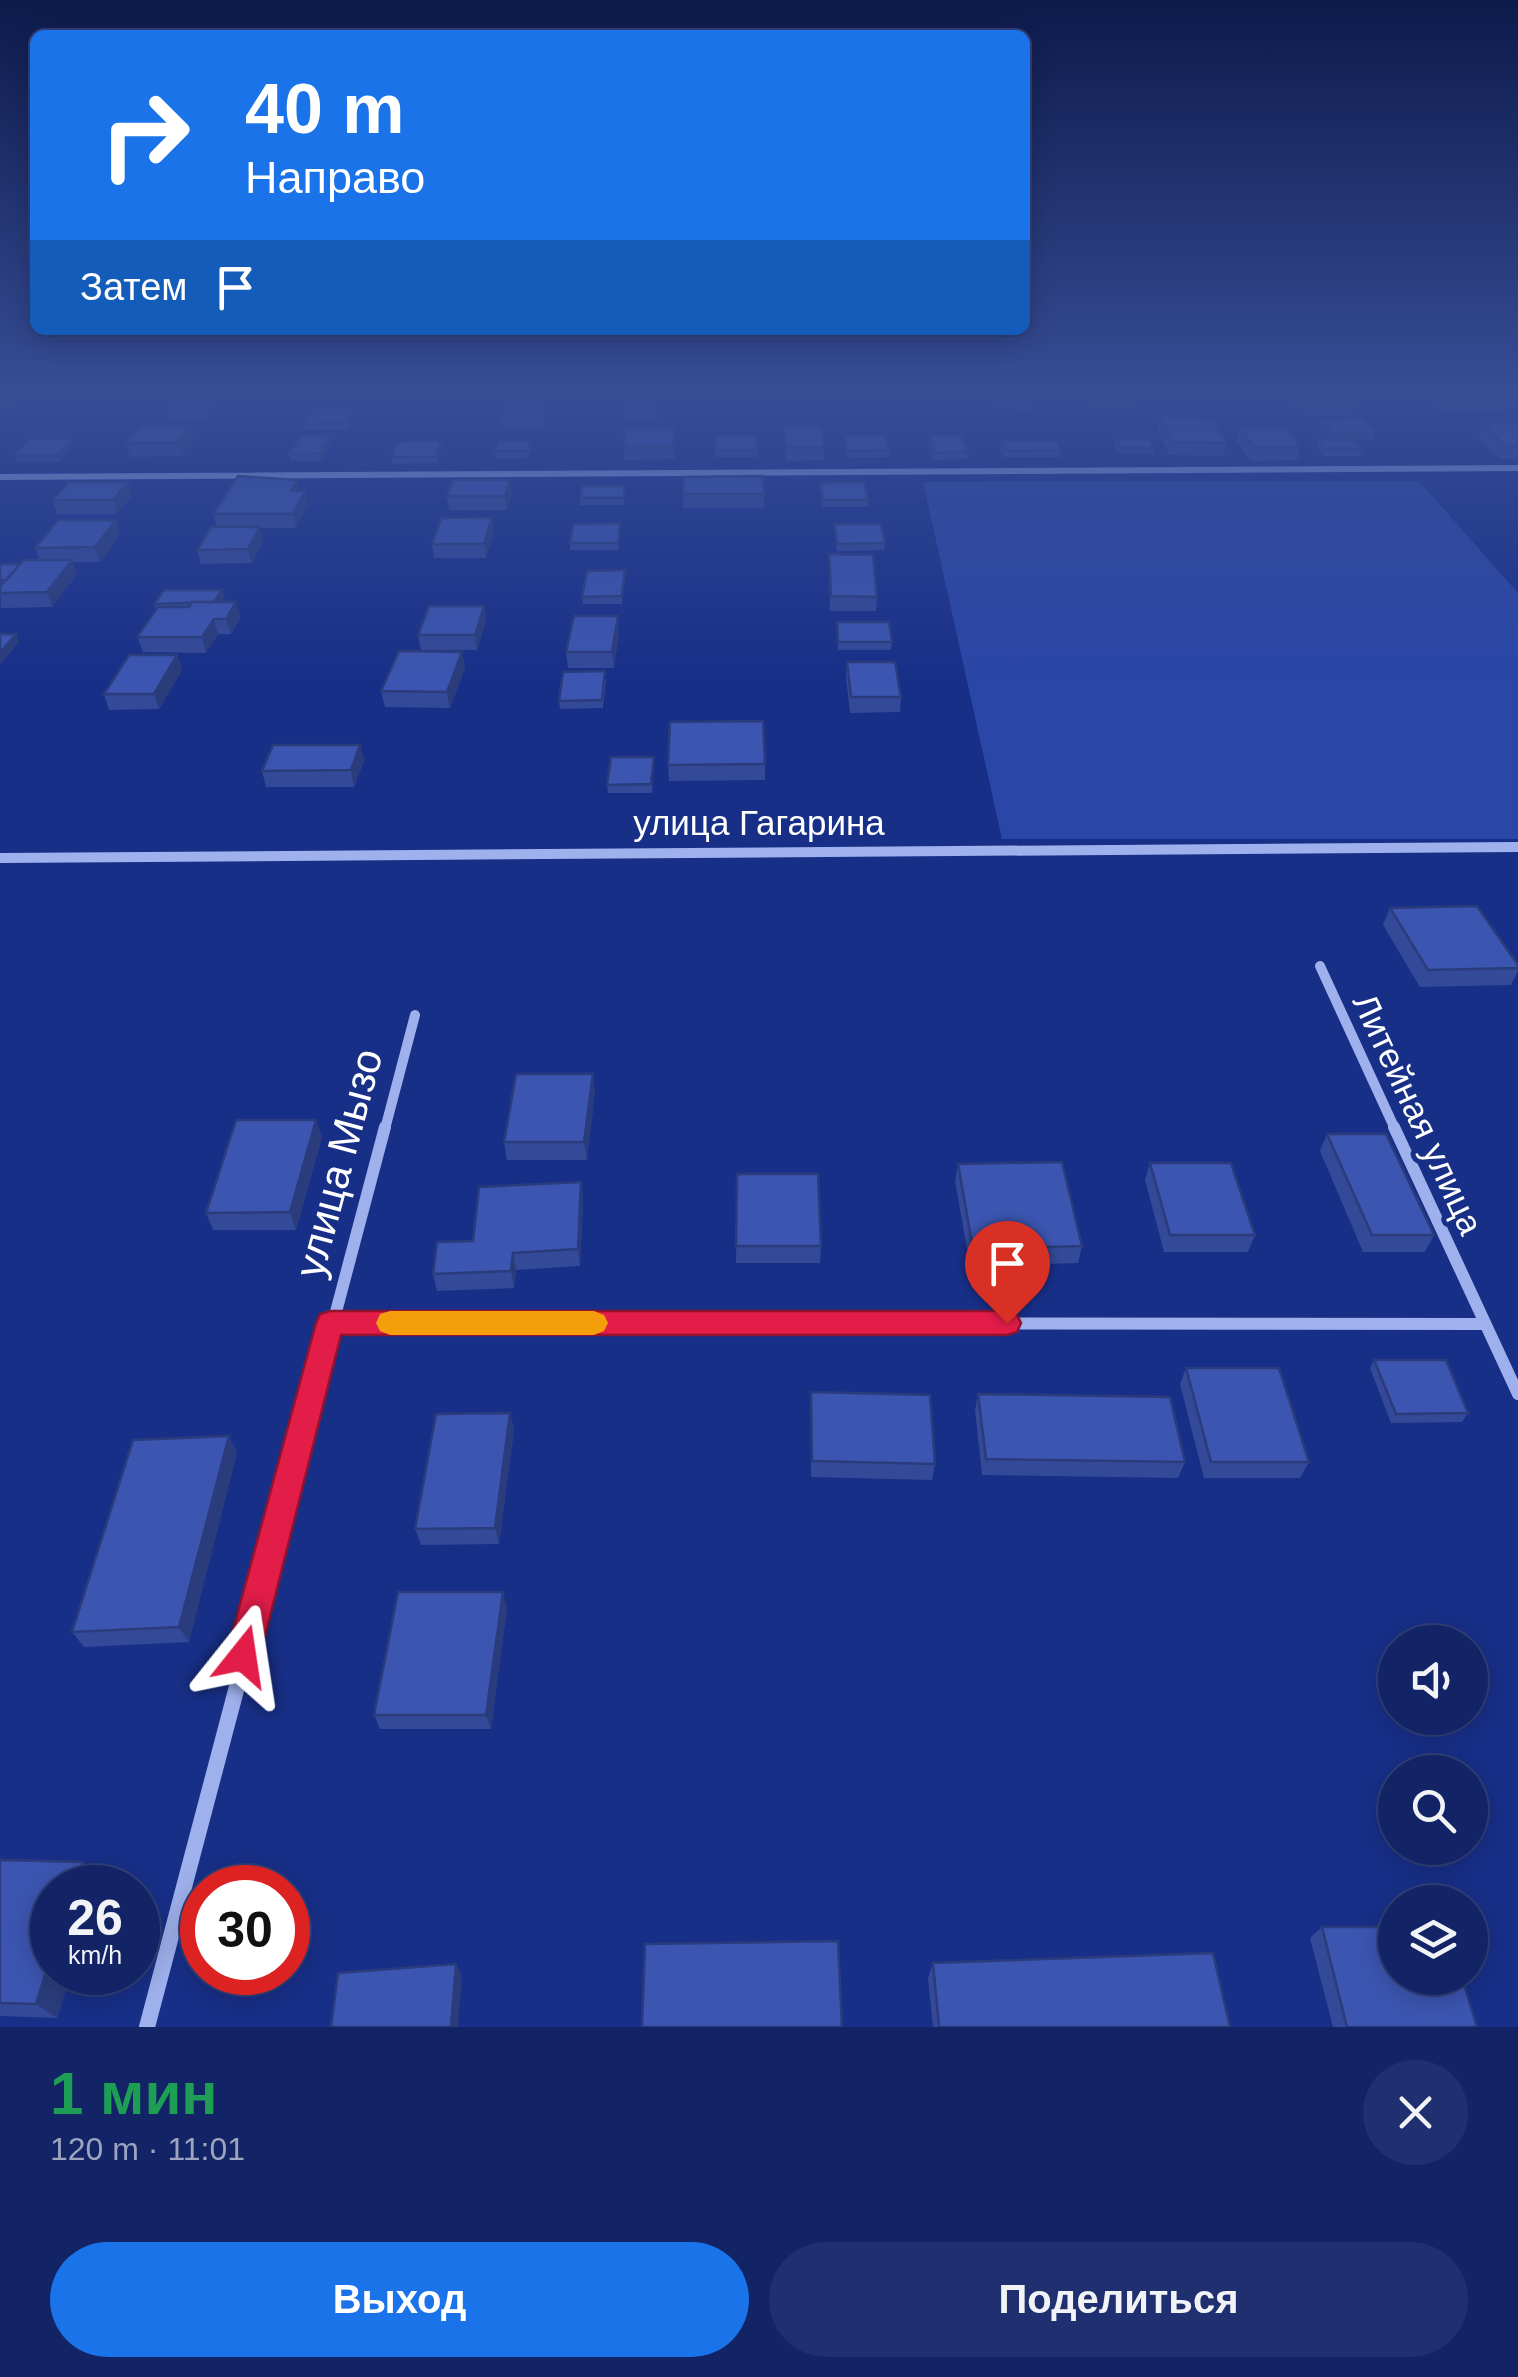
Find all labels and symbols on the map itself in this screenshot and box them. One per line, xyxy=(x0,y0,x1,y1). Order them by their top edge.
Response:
street label: улица Гагарина xyxy=(633,803,885,842)
street label: Литейная улица xyxy=(1346,987,1491,1241)
street label: улица Мызо xyxy=(285,1044,392,1282)
pin xyxy=(965,1221,1050,1324)
position arrow xyxy=(191,1604,295,1708)
speed limit sign: 30 xyxy=(180,1865,310,1995)

